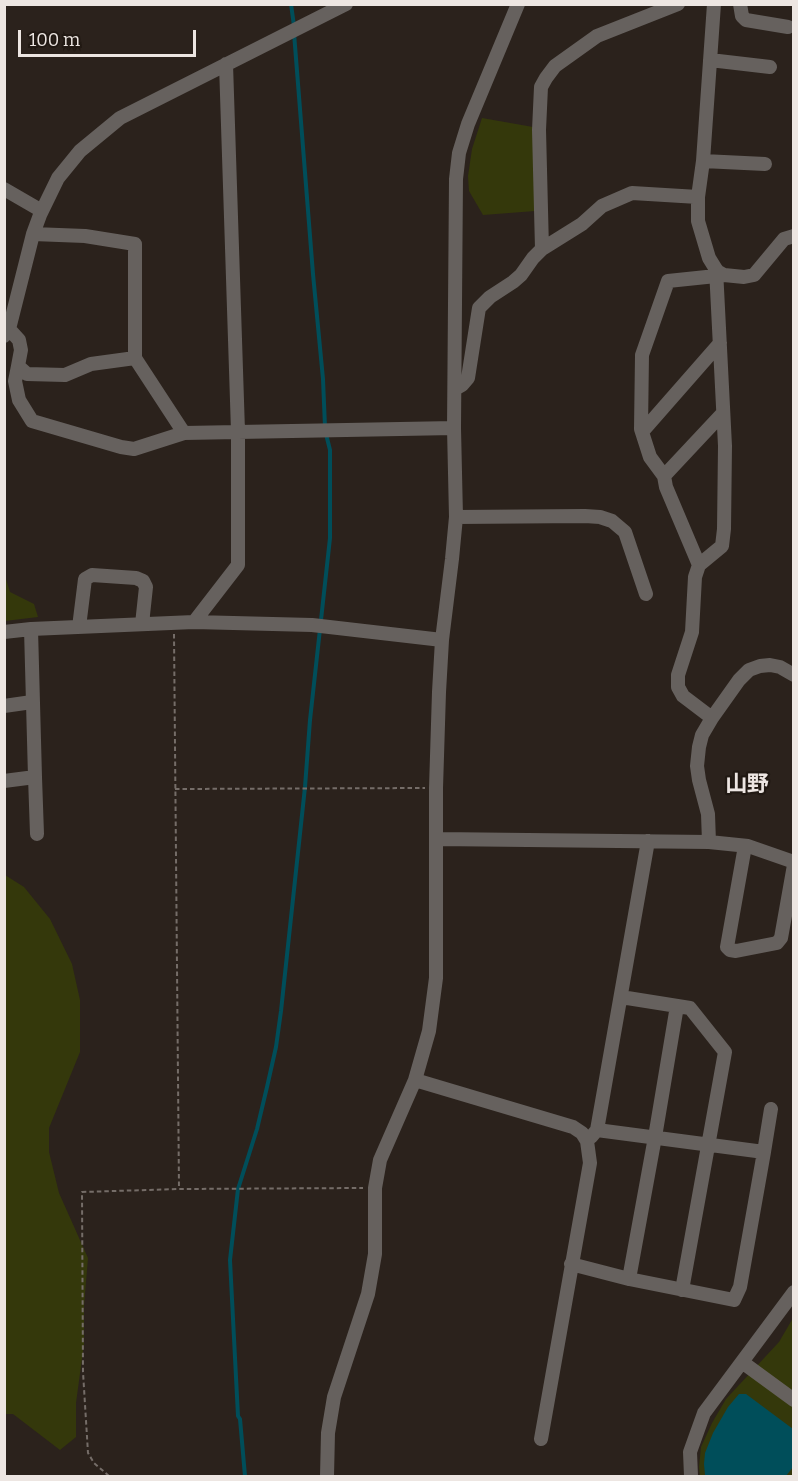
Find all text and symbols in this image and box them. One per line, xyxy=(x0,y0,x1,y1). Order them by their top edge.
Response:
scale bar xyxy=(21,18,200,56)
text: 100 m xyxy=(29,29,80,51)
district label: 山野 xyxy=(725,772,769,798)

